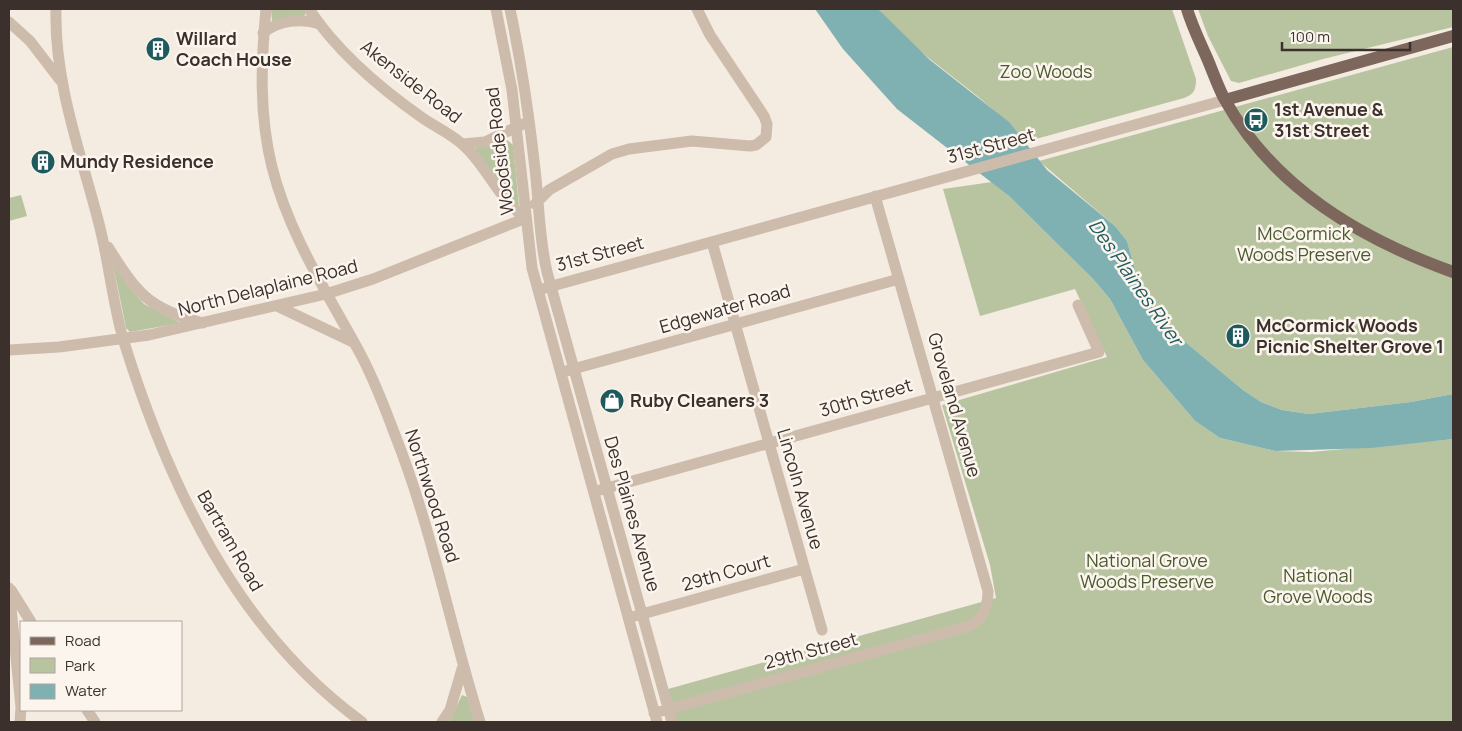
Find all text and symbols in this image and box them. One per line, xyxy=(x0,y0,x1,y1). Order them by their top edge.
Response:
scale bar xyxy=(1282,20,1410,52)
place label: Willard Coach House xyxy=(176,26,292,71)
text: 100 m xyxy=(1290,26,1330,47)
street label: Akenside Road xyxy=(356,34,467,128)
building icon: Willard Coach House xyxy=(145,36,171,62)
park label: Zoo Woods xyxy=(999,59,1093,83)
street label: Woodside Road xyxy=(479,86,519,217)
place label: 1st Avenue & 31st Street xyxy=(1274,97,1384,142)
bus stop icon: 1st Avenue & 31st Street xyxy=(1243,107,1269,133)
street label: 31st Street xyxy=(944,122,1037,168)
building icon: Mundy Residence xyxy=(30,149,56,175)
place label: Mundy Residence xyxy=(60,149,214,173)
water label: Des Plaines River xyxy=(1083,214,1190,352)
park label: McCormick Woods Preserve xyxy=(1237,221,1371,266)
street label: 31st Street xyxy=(553,230,646,276)
street label: North Delaplaine Road xyxy=(175,253,360,321)
street label: Edgewater Road xyxy=(656,278,793,338)
place label: McCormick Woods Picnic Shelter Grove 1 xyxy=(1256,313,1444,358)
building icon: McCormick Woods Picnic Shelter Grove 1 xyxy=(1225,323,1251,349)
street label: Groveland Avenue xyxy=(923,330,987,480)
street label: 30th Street xyxy=(817,372,915,422)
shop icon: Ruby Cleaners 3 xyxy=(599,388,625,414)
place label: Ruby Cleaners 3 xyxy=(630,388,769,412)
street label: Northwood Road xyxy=(400,426,466,566)
street label: Lincoln Avenue xyxy=(772,426,830,552)
street label: Des Plaines Avenue xyxy=(599,433,667,594)
street label: Bartram Road xyxy=(192,486,269,595)
street label: 29th Court xyxy=(679,548,773,596)
park label: National Grove Woods Preserve xyxy=(1080,548,1214,593)
park label: National Grove Woods xyxy=(1263,563,1373,608)
legend xyxy=(20,621,182,711)
street label: 29th Street xyxy=(761,626,860,674)
text: Road xyxy=(65,630,101,651)
text: Park xyxy=(65,655,95,676)
text: Water xyxy=(65,680,107,701)

